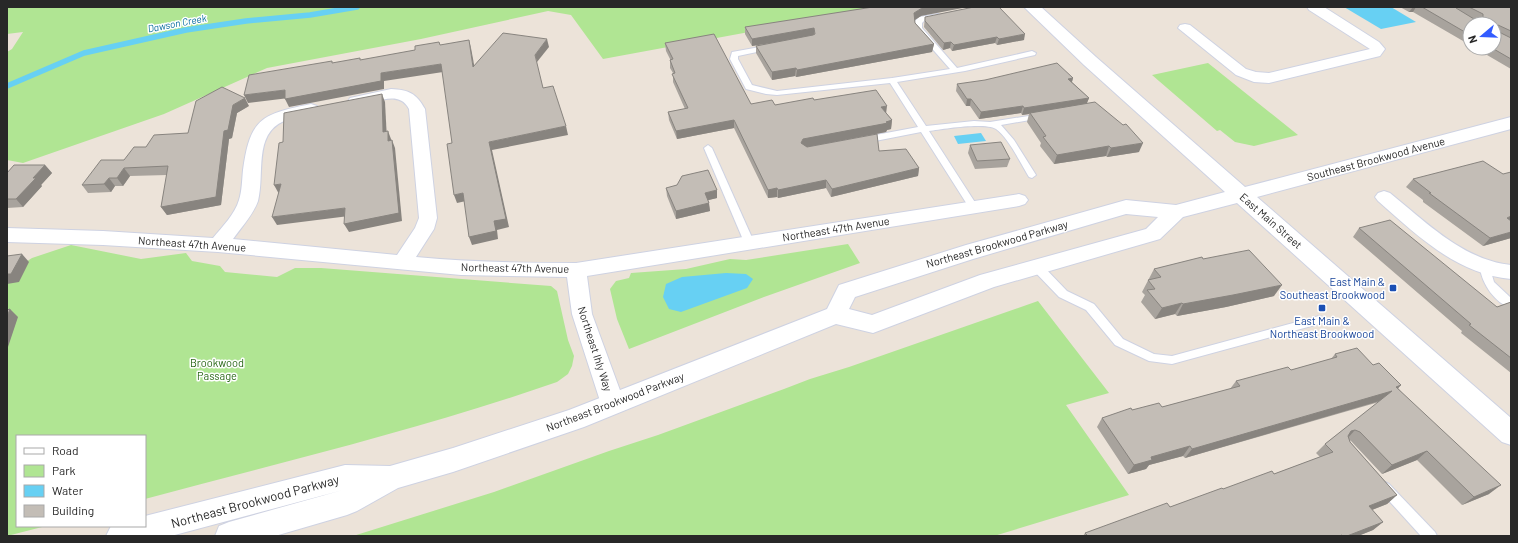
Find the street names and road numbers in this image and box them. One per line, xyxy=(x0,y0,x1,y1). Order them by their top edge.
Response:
street label: Southeast Brookwood Avenue xyxy=(1305,134,1446,183)
street label: East Main Street xyxy=(1238,190,1305,251)
street label: Northeast 47th Avenue xyxy=(781,214,891,243)
street label: Northeast Brookwood Parkway xyxy=(925,217,1069,270)
street label: Northeast 47th Avenue xyxy=(138,233,247,254)
street label: Northeast 47th Avenue xyxy=(461,260,569,275)
street label: Northeast Ihly Way xyxy=(576,305,615,393)
street label: Northeast Brookwood Parkway xyxy=(544,369,686,434)
street label: Northeast Brookwood Parkway xyxy=(169,471,341,531)

